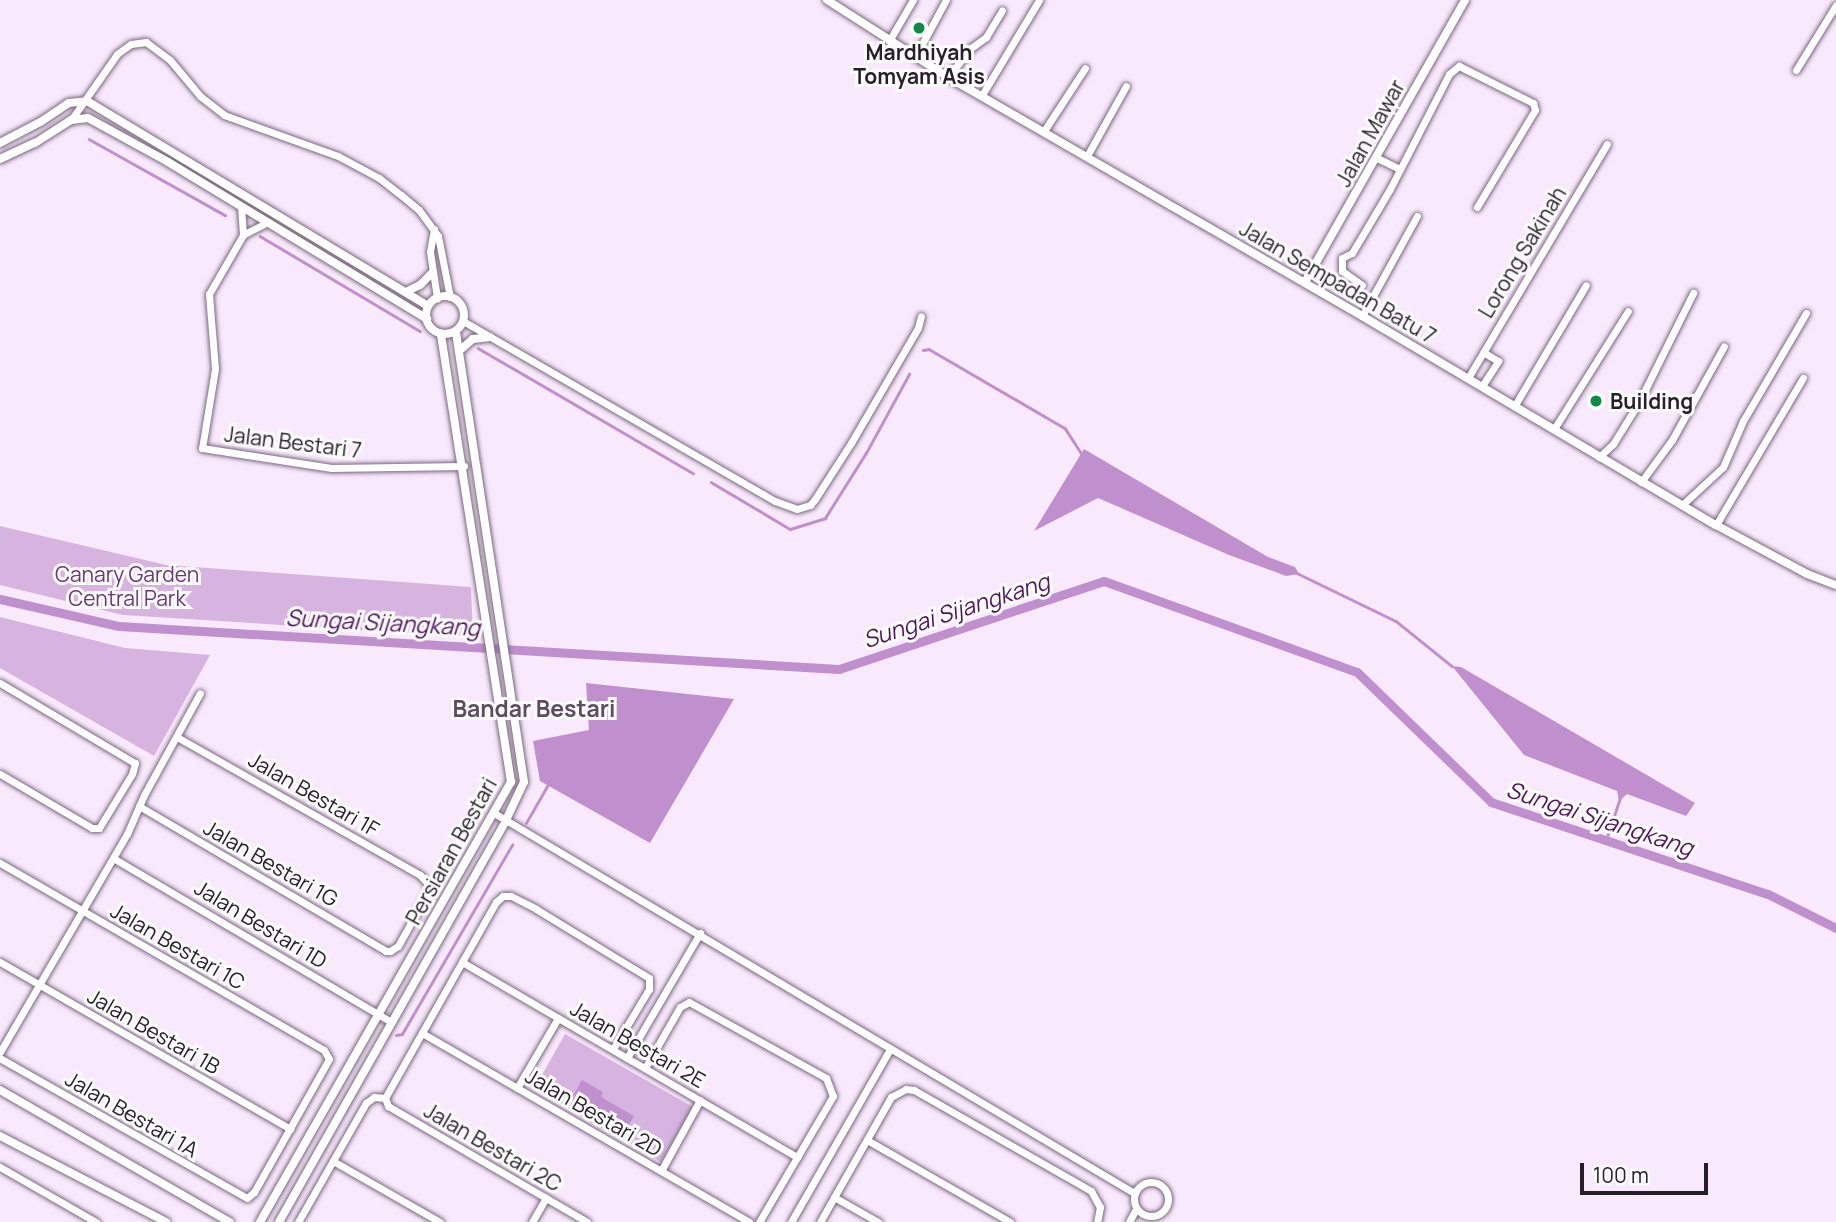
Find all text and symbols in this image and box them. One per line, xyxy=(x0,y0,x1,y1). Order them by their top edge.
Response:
marker: Mardhiyah Tomyam Asis xyxy=(911,20,927,36)
place label: Mardhiyah Tomyam Asis xyxy=(853,39,985,89)
street label: Jalan Mawar xyxy=(1330,75,1410,191)
street label: Lorong Sakinah xyxy=(1473,182,1571,322)
street label: Jalan Sempadan Batu 7 xyxy=(1235,215,1441,349)
place label: Building xyxy=(1610,388,1693,414)
marker: Building xyxy=(1588,393,1604,409)
street label: Jalan Bestari 7 xyxy=(223,421,363,463)
park label: Canary Garden Central Park xyxy=(55,561,199,611)
water label: Sungai Sijangkang xyxy=(859,567,1053,653)
water label: Sungai Sijangkang xyxy=(285,603,481,641)
district label: Bandar Bestari xyxy=(453,694,615,722)
street label: Jalan Bestari 1F xyxy=(244,747,384,841)
street label: Persiaran Bestari xyxy=(400,773,502,929)
water label: Sungai Sijangkang xyxy=(1503,775,1697,861)
street label: Jalan Bestari 1G xyxy=(200,814,342,912)
street label: Jalan Bestari 1D xyxy=(190,875,332,973)
street label: Jalan Bestari 1C xyxy=(106,897,250,995)
street label: Jalan Bestari 1B xyxy=(83,983,225,1079)
street label: Jalan Bestari 2E xyxy=(566,995,710,1093)
street label: Jalan Bestari 2D xyxy=(521,1063,667,1161)
street label: Jalan Bestari 1A xyxy=(61,1066,203,1162)
street label: Jalan Bestari 2C xyxy=(420,1097,566,1197)
scale bar xyxy=(1584,1148,1712,1192)
text: 100 m xyxy=(1593,1161,1649,1189)

